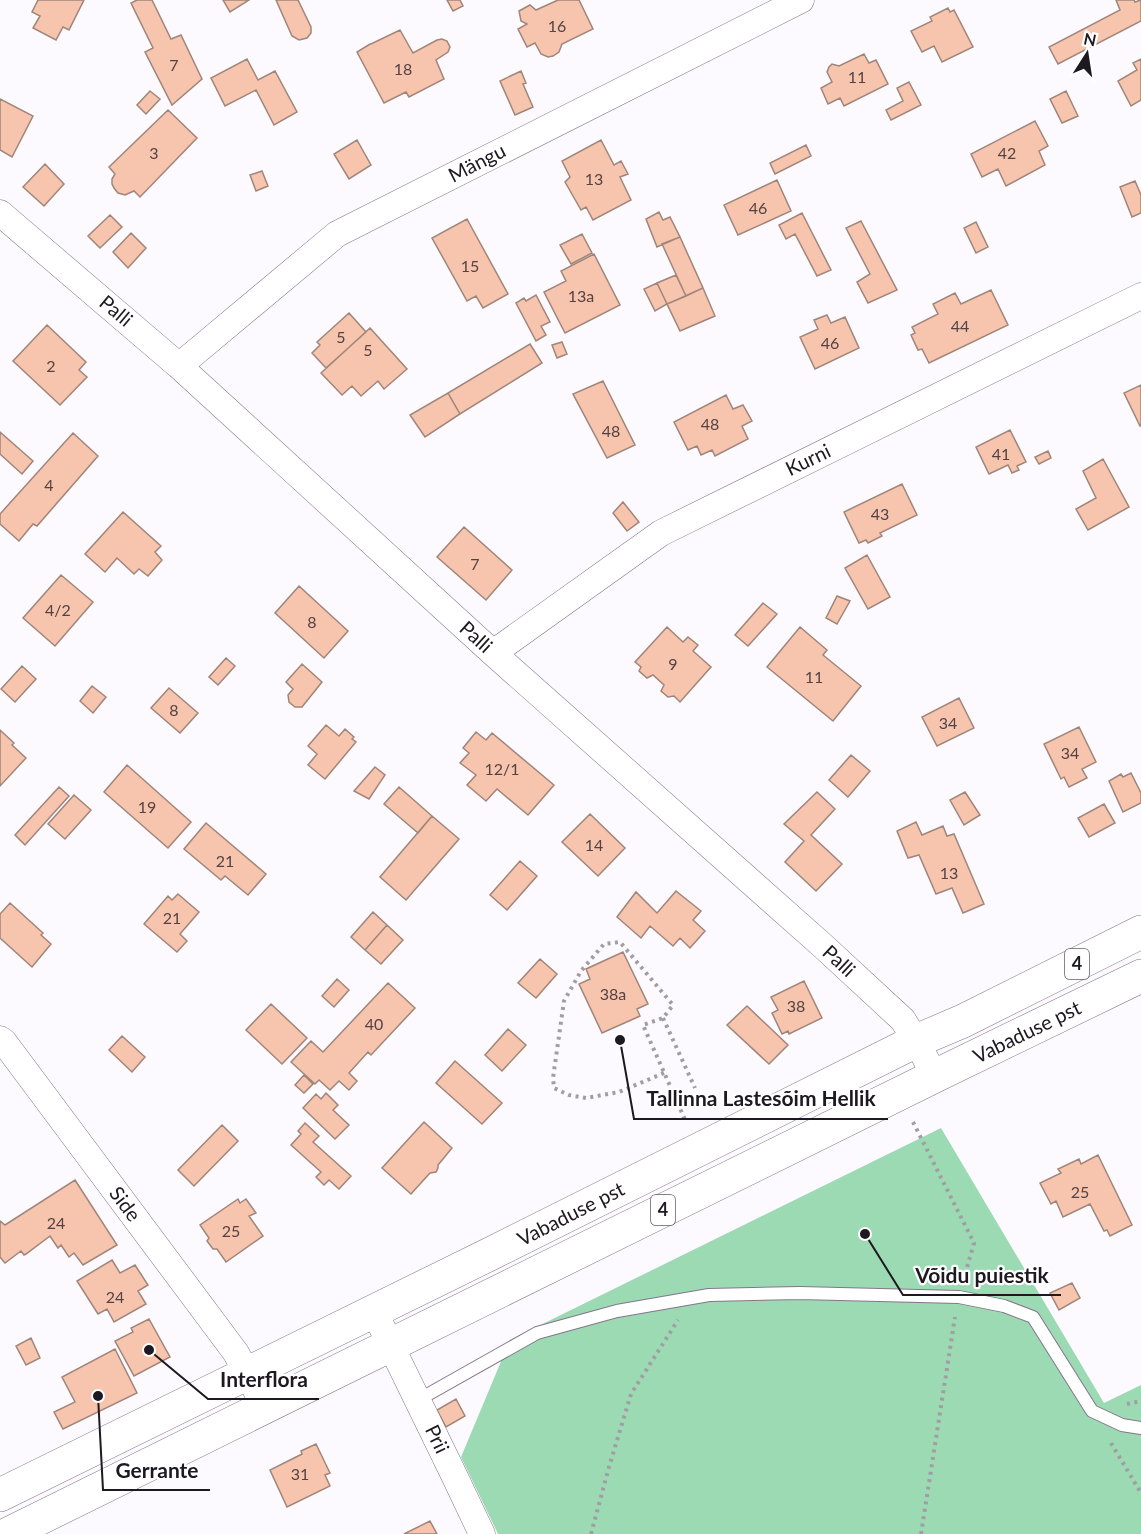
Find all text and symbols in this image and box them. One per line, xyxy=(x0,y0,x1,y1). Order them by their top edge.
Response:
house number: 16 xyxy=(548,16,566,35)
north arrow xyxy=(1057,24,1117,84)
text: N xyxy=(1082,28,1098,49)
house number: 7 xyxy=(169,55,179,74)
house number: 18 xyxy=(394,59,412,78)
house number: 11 xyxy=(848,67,866,86)
street label: Mängu xyxy=(444,138,509,187)
house number: 3 xyxy=(149,143,159,162)
house number: 42 xyxy=(998,143,1016,162)
house number: 13 xyxy=(585,169,603,188)
house number: 46 xyxy=(749,198,767,217)
house number: 15 xyxy=(461,256,479,275)
house number: 13a xyxy=(568,286,594,305)
street label: Palli xyxy=(95,290,138,331)
house number: 44 xyxy=(951,316,969,335)
house number: 5 xyxy=(336,327,346,346)
house number: 46 xyxy=(821,333,839,352)
house number: 5 xyxy=(363,340,373,359)
house number: 2 xyxy=(46,356,56,375)
house number: 48 xyxy=(701,414,719,433)
house number: 48 xyxy=(602,421,620,440)
street label: Kurni xyxy=(781,438,834,480)
house number: 41 xyxy=(992,444,1010,463)
house number: 4 xyxy=(44,475,54,494)
house number: 43 xyxy=(871,504,889,523)
house number: 7 xyxy=(470,554,480,573)
house number: 4/2 xyxy=(45,600,71,619)
house number: 8 xyxy=(307,612,317,631)
street label: Palli xyxy=(455,615,498,657)
house number: 9 xyxy=(668,654,678,673)
house number: 11 xyxy=(805,667,823,686)
house number: 8 xyxy=(169,700,179,719)
house number: 34 xyxy=(939,713,957,732)
house number: 34 xyxy=(1061,743,1079,762)
house number: 12/1 xyxy=(484,759,520,778)
house number: 19 xyxy=(138,797,156,816)
house number: 14 xyxy=(585,835,603,854)
house number: 21 xyxy=(216,851,234,870)
house number: 13 xyxy=(940,863,958,882)
house number: 21 xyxy=(163,908,181,927)
street label: Palli xyxy=(818,939,861,981)
road number: 4 xyxy=(1065,949,1089,979)
house number: 38a xyxy=(600,984,626,1003)
street label: Vabaduse pst xyxy=(969,995,1084,1068)
house number: 38 xyxy=(787,996,805,1015)
house number: 40 xyxy=(365,1014,383,1033)
callout: Tallinna Lastesõim Hellik xyxy=(634,1080,888,1119)
text: Tallinna Lastesõim Hellik xyxy=(646,1085,876,1110)
street label: Vabaduse pst xyxy=(513,1176,628,1250)
street label: Side xyxy=(105,1181,147,1226)
house number: 25 xyxy=(1071,1182,1089,1201)
road number: 4 xyxy=(651,1195,675,1225)
house number: 24 xyxy=(47,1213,65,1232)
house number: 25 xyxy=(222,1221,240,1240)
callout: Võidu puiestik xyxy=(903,1256,1061,1295)
text: Võidu puiestik xyxy=(914,1262,1050,1287)
house number: 24 xyxy=(106,1287,124,1306)
callout: Interflora xyxy=(208,1360,319,1399)
text: Interflora xyxy=(220,1366,308,1391)
street label: Prii xyxy=(421,1420,455,1457)
callout: Gerrante xyxy=(103,1451,210,1490)
text: Gerrante xyxy=(115,1457,199,1482)
house number: 31 xyxy=(291,1464,309,1483)

